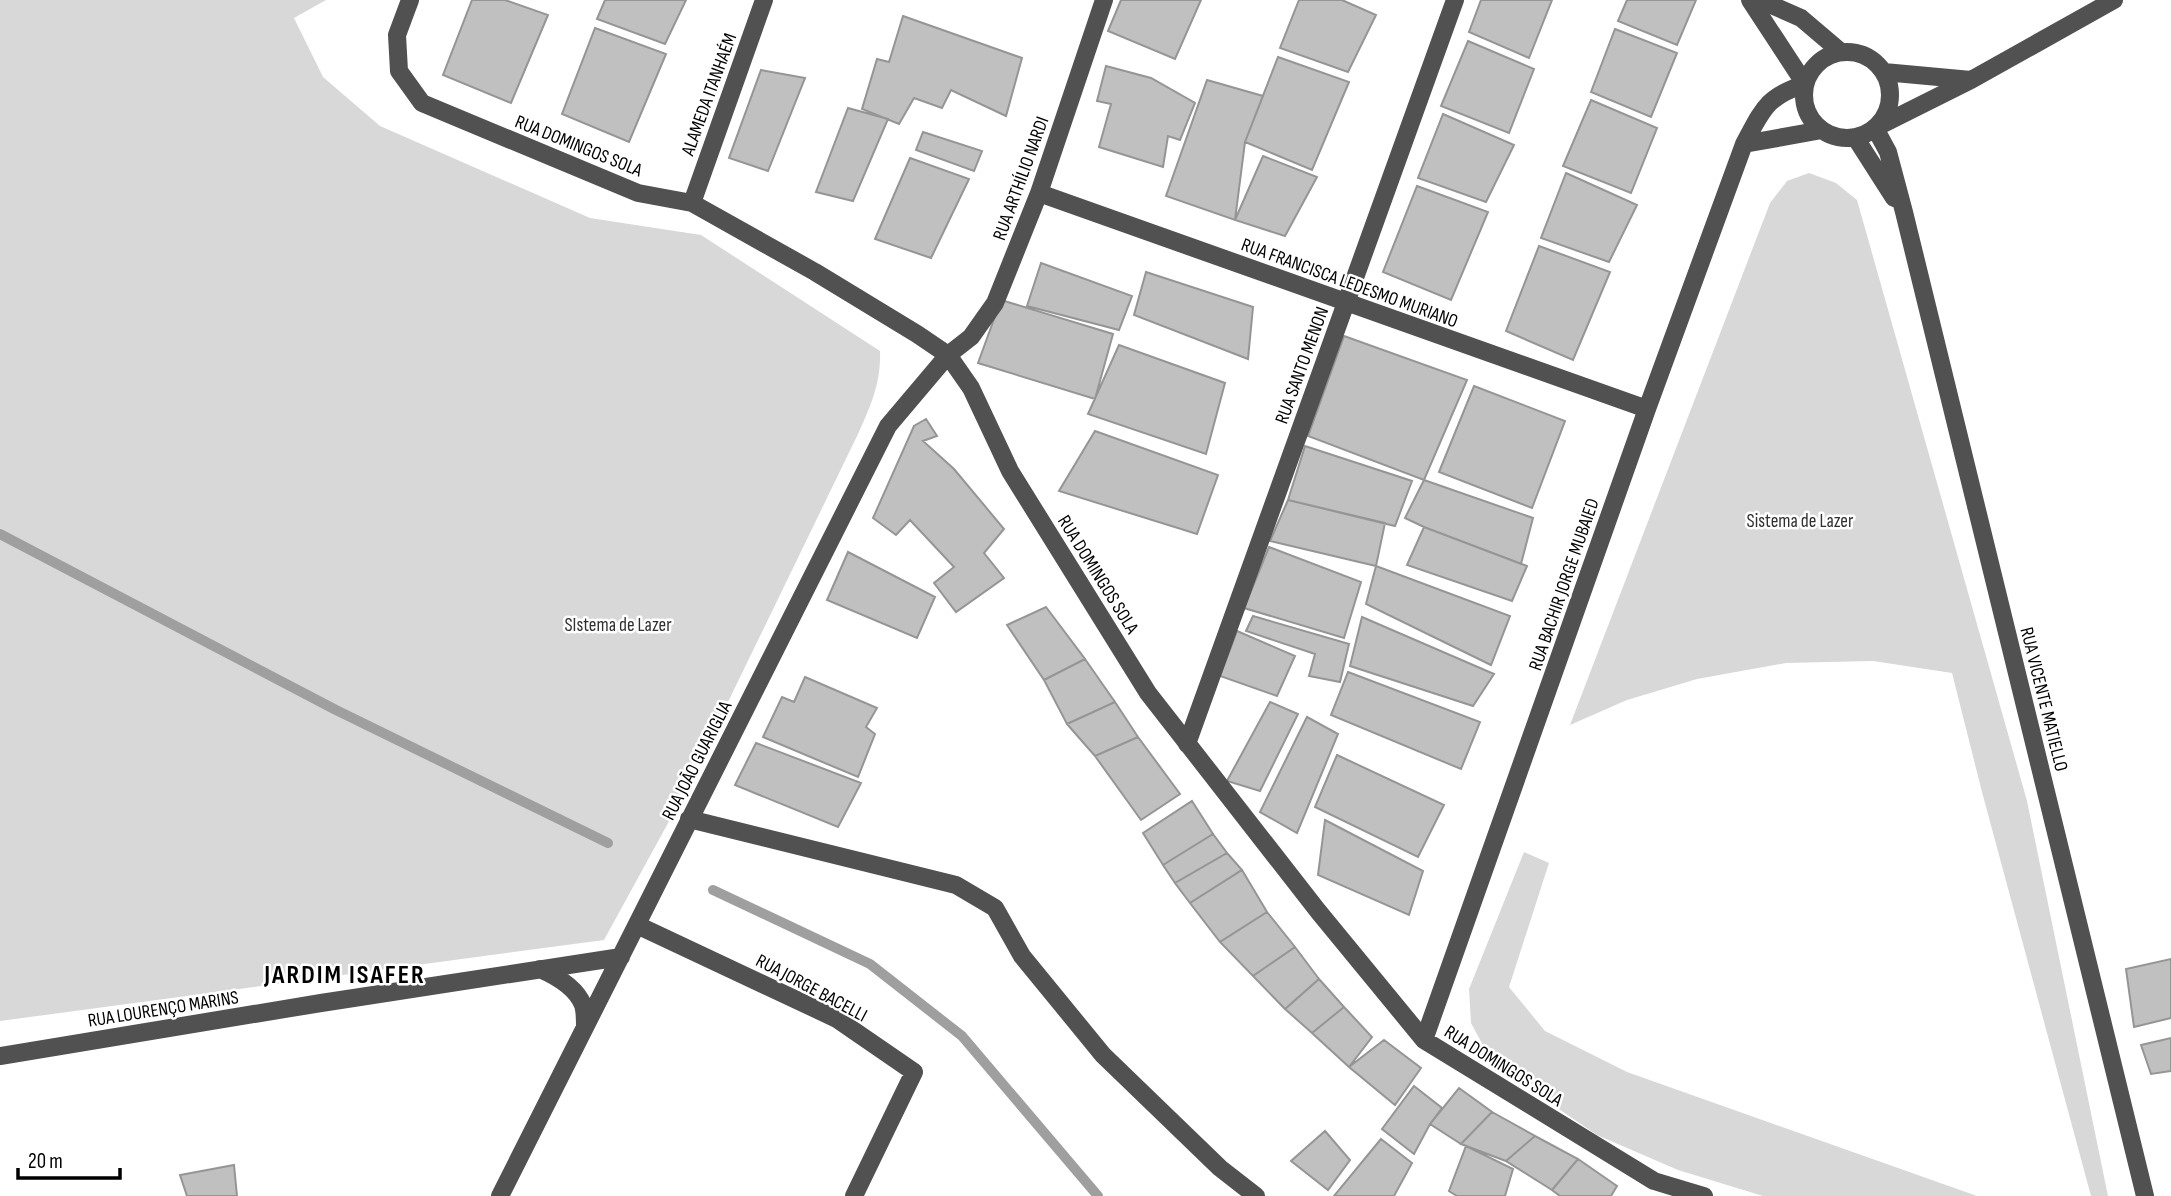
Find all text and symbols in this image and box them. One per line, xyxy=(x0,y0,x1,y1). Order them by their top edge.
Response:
street label: ALAMEDA ITANHAÉM xyxy=(676,30,742,160)
street label: RUA DOMINGOS SOLA xyxy=(511,110,646,183)
street label: RUA ARTHÍLIO NARDI xyxy=(988,114,1054,244)
street label: RUA FRANCISCA LEDESMO MURIANO xyxy=(1238,233,1461,333)
street label: RUA SANTO MENON xyxy=(1271,304,1334,427)
street label: RUA BACHIR JORGE MUBAIED xyxy=(1524,495,1605,674)
park label: Sistema de Lazer xyxy=(1747,510,1854,533)
street label: RUA DOMINGOS SOLA xyxy=(1052,511,1144,639)
park label: SIstema de Lazer xyxy=(564,614,672,637)
street label: RUA VICENTE MATIELLO xyxy=(2014,625,2073,774)
street label: RUA JOÃO GUARIGLIA xyxy=(657,696,738,824)
street label: RUA JORGE BACELLI xyxy=(752,949,871,1027)
district label: JARDIM ISAFER xyxy=(263,960,426,991)
street label: RUA LOURENÇO MARINS xyxy=(86,986,240,1033)
street label: RUA DOMINGOS SOLA xyxy=(1440,1021,1567,1112)
scale bar xyxy=(18,1136,119,1180)
text: 20 m xyxy=(28,1149,63,1174)

